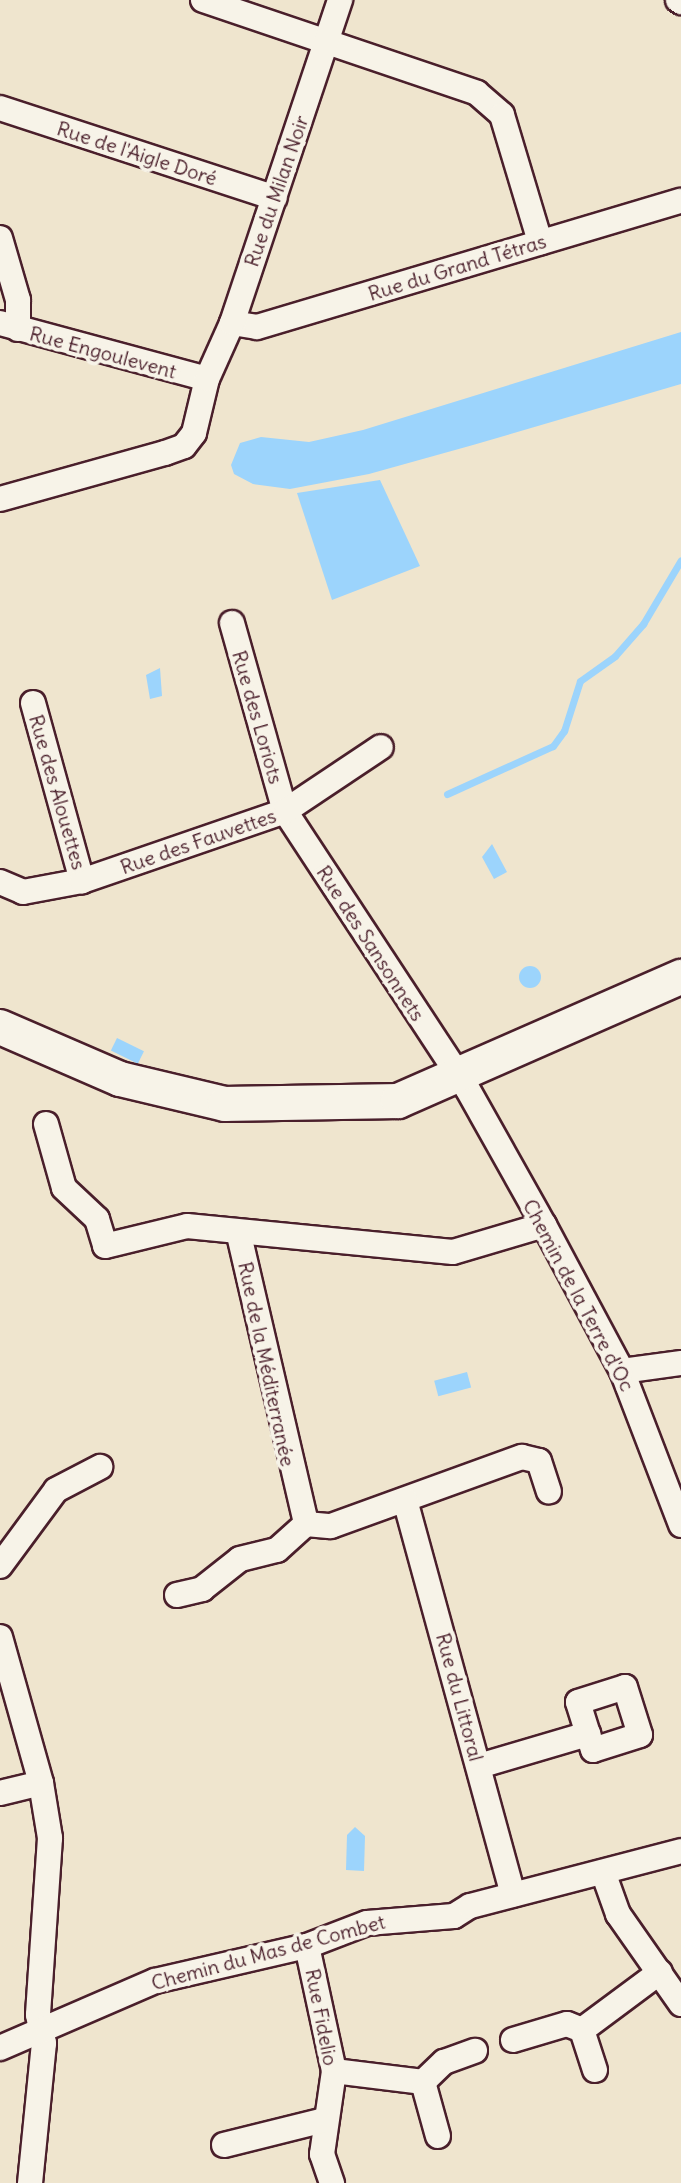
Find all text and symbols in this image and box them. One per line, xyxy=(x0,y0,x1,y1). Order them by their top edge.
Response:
street label: Rue du Milan Noir xyxy=(239,112,313,270)
street label: Rue de l'Aigle Doré xyxy=(54,116,220,190)
street label: Rue du Grand Tétras xyxy=(365,229,549,305)
street label: Rue Engoulevent xyxy=(27,321,179,383)
street label: Rue des Loriots xyxy=(228,648,288,786)
street label: Rue des Alouettes xyxy=(24,712,92,872)
street label: Rue des Fauvettes xyxy=(117,803,279,879)
street label: Rue des Sansonnets xyxy=(312,861,430,1025)
street label: Chemin de la Terre d'Oc xyxy=(518,1195,640,1395)
street label: Rue de la Méditerranée xyxy=(234,1259,300,1469)
street label: Rue du Littoral xyxy=(431,1630,489,1764)
street label: Chemin du Mas de Combet xyxy=(149,1909,387,1995)
street label: Rue Fidelio xyxy=(301,1967,343,2067)

